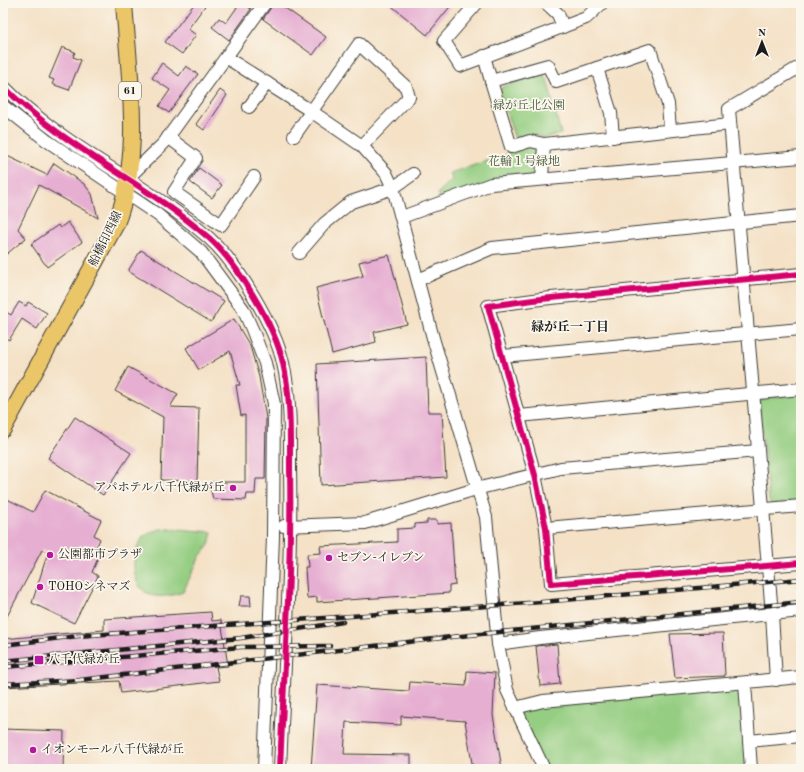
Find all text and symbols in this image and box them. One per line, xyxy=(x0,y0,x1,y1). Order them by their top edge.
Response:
north arrow xyxy=(742,22,782,62)
text: N xyxy=(758,28,767,39)
road number: 61 xyxy=(119,82,141,100)
park label: 緑が丘北公園 xyxy=(493,98,565,112)
park label: 花輪１号緑地 xyxy=(488,154,560,168)
street label: 船橋印西線 xyxy=(86,209,125,269)
district label: 緑が丘一丁目 xyxy=(531,319,609,334)
place label: アパホテル八千代緑が丘 xyxy=(95,480,225,494)
marker: アパホテル八千代緑が丘 xyxy=(228,483,238,493)
place label: 公園都市プラザ xyxy=(58,547,142,561)
marker: 公園都市プラザ xyxy=(45,550,55,560)
place label: セブン-イレブン xyxy=(337,551,424,564)
marker: セブン-イレブン xyxy=(324,553,334,563)
place label: TOHOシネマズ xyxy=(48,580,130,593)
marker: TOHOシネマズ xyxy=(35,582,45,592)
place label: 八千代緑が丘 xyxy=(48,652,120,666)
marker: 八千代緑が丘 xyxy=(33,654,45,666)
place label: イオンモール八千代緑が丘 xyxy=(41,742,184,756)
marker: イオンモール八千代緑が丘 xyxy=(28,745,38,755)

